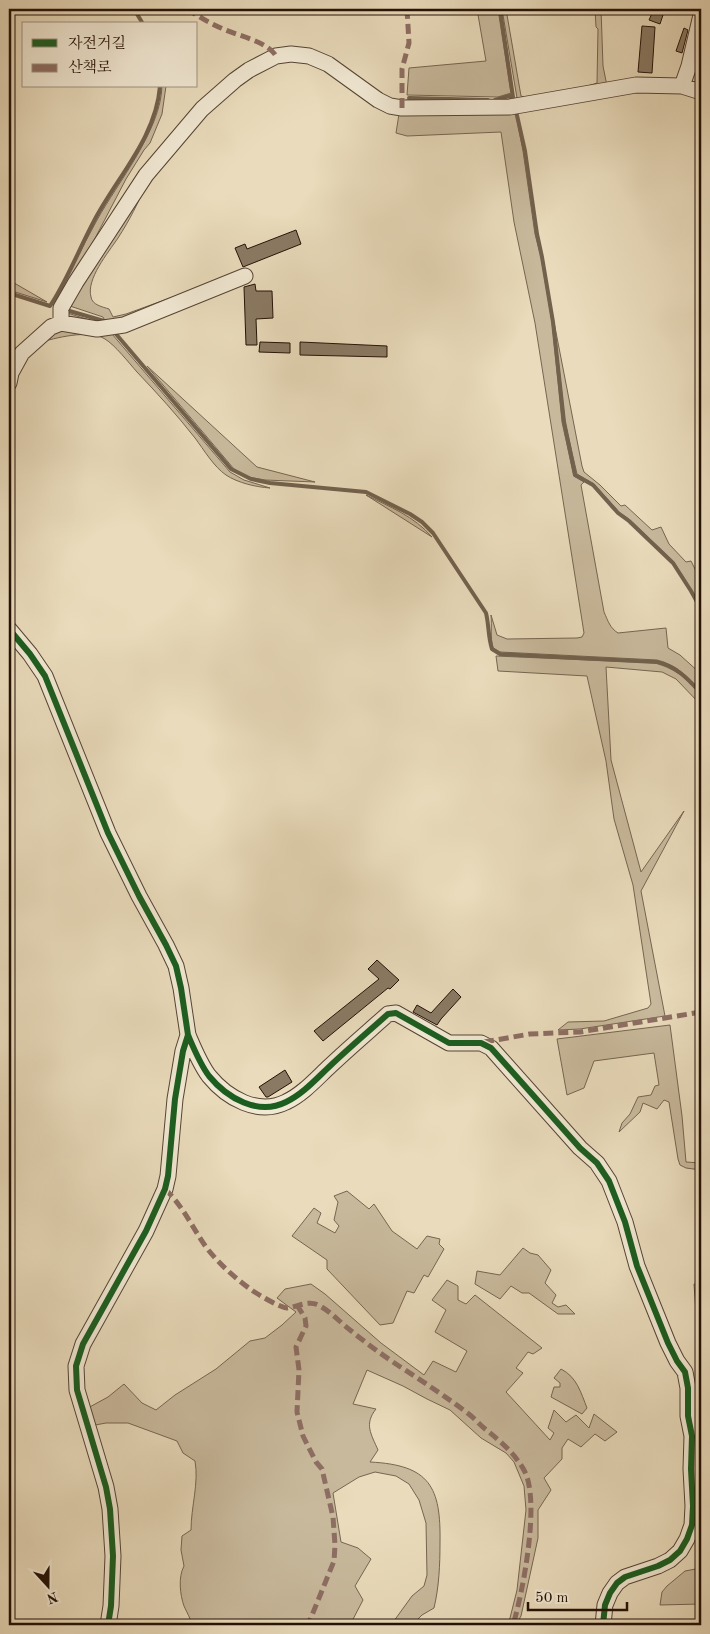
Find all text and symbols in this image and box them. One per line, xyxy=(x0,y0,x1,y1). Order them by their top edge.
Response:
legend xyxy=(22,22,198,88)
text: 자전거길 xyxy=(68,35,126,52)
text: 산책로 xyxy=(68,59,112,76)
north arrow xyxy=(22,1562,72,1612)
scale bar xyxy=(528,1579,626,1611)
text: N xyxy=(45,1589,60,1606)
text: 50 m xyxy=(535,1591,569,1606)

